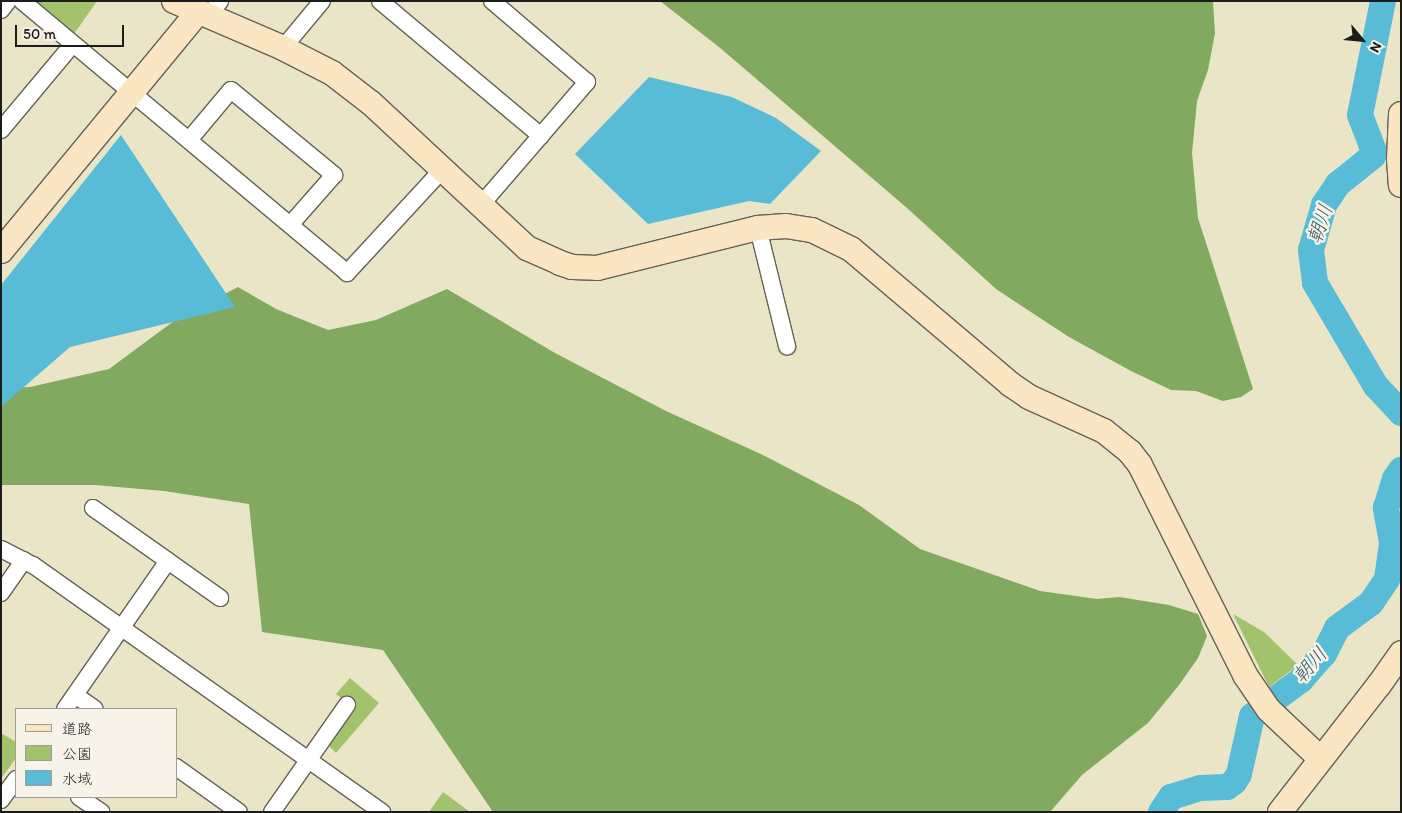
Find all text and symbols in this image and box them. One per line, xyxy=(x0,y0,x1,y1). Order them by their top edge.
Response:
scale bar xyxy=(18,15,126,47)
north arrow xyxy=(1337,15,1387,65)
text: 50 m xyxy=(23,25,56,43)
text: N xyxy=(1366,39,1385,55)
water label: 朝川 xyxy=(1302,201,1338,247)
water label: 朝川 xyxy=(1288,642,1332,688)
legend xyxy=(15,708,178,798)
text: 道路 xyxy=(62,720,92,738)
text: 公園 xyxy=(62,745,92,763)
text: 水域 xyxy=(62,770,92,788)

